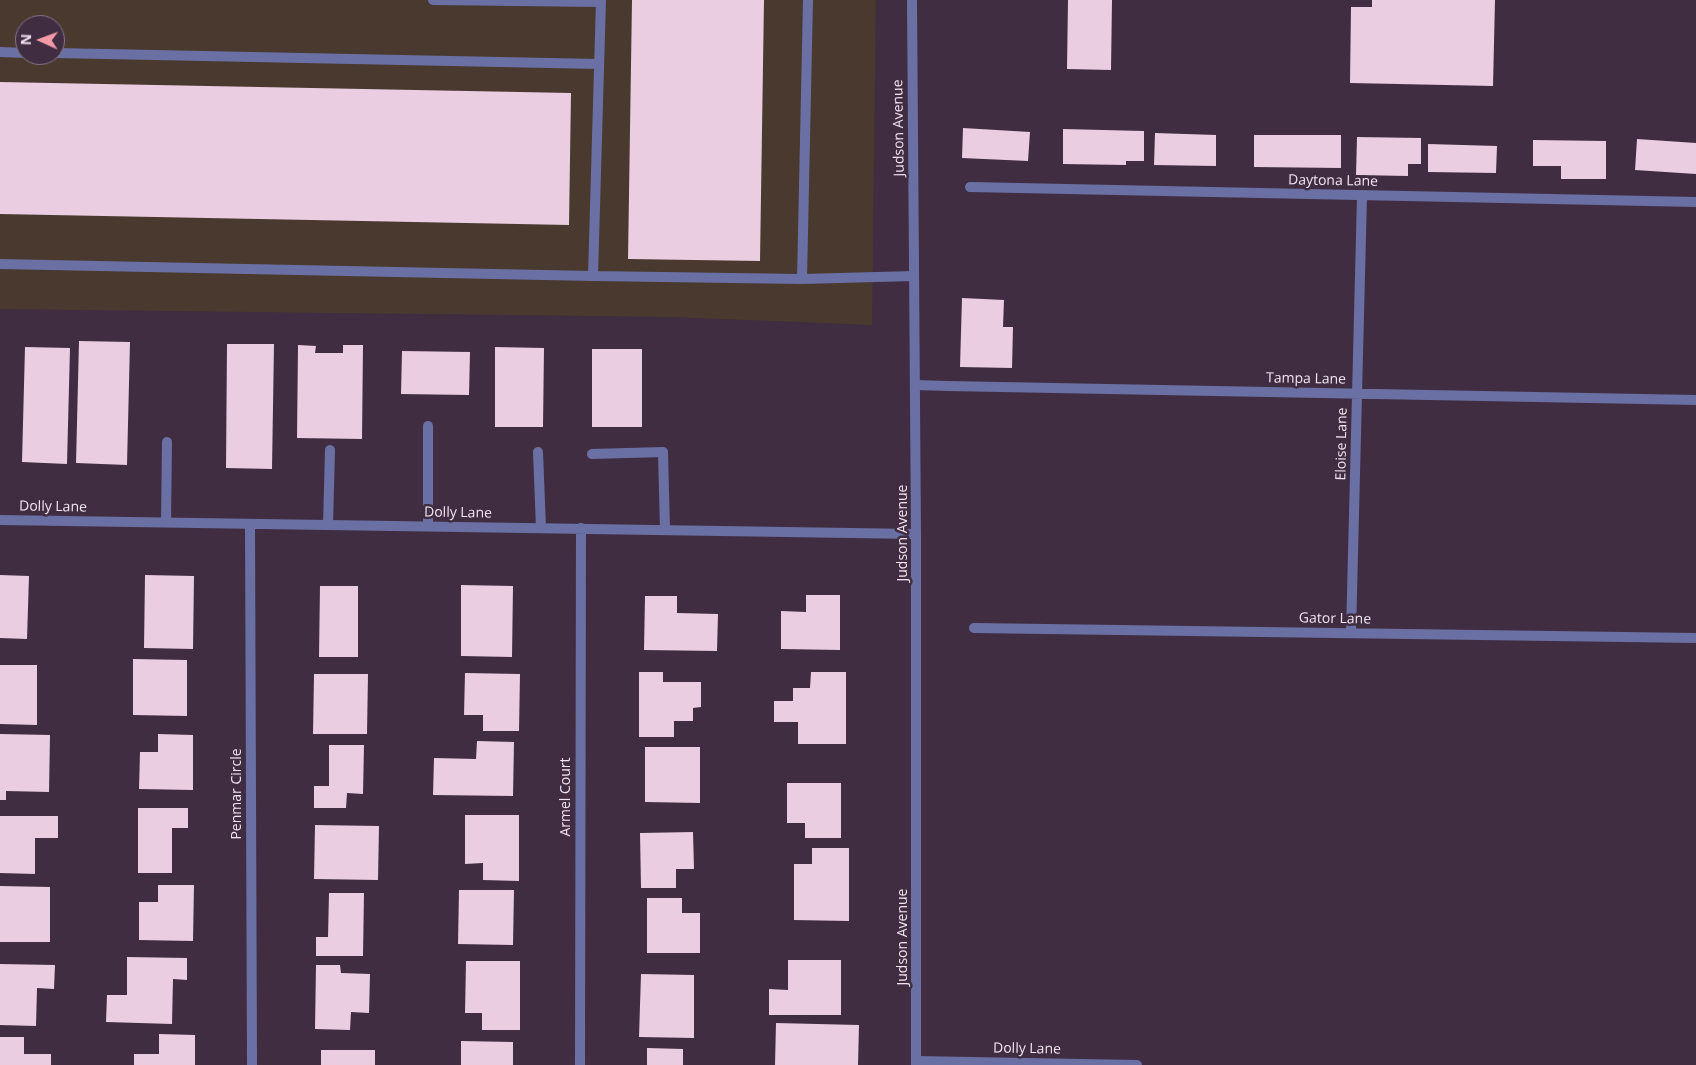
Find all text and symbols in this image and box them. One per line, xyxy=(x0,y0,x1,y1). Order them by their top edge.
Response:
north arrow xyxy=(15,15,65,65)
text: N xyxy=(16,33,35,46)
street label: Judson Avenue xyxy=(890,79,908,177)
street label: Daytona Lane xyxy=(1288,172,1378,190)
street label: Tampa Lane xyxy=(1266,370,1346,388)
street label: Eloise Lane xyxy=(1333,407,1351,481)
street label: Judson Avenue xyxy=(895,485,911,581)
street label: Dolly Lane xyxy=(19,498,87,516)
street label: Dolly Lane xyxy=(424,504,492,522)
street label: Gator Lane xyxy=(1299,610,1371,628)
street label: Penmar Circle xyxy=(229,748,245,840)
street label: Armel Court xyxy=(558,757,574,837)
street label: Judson Avenue xyxy=(895,889,911,985)
street label: Dolly Lane xyxy=(993,1040,1061,1058)

